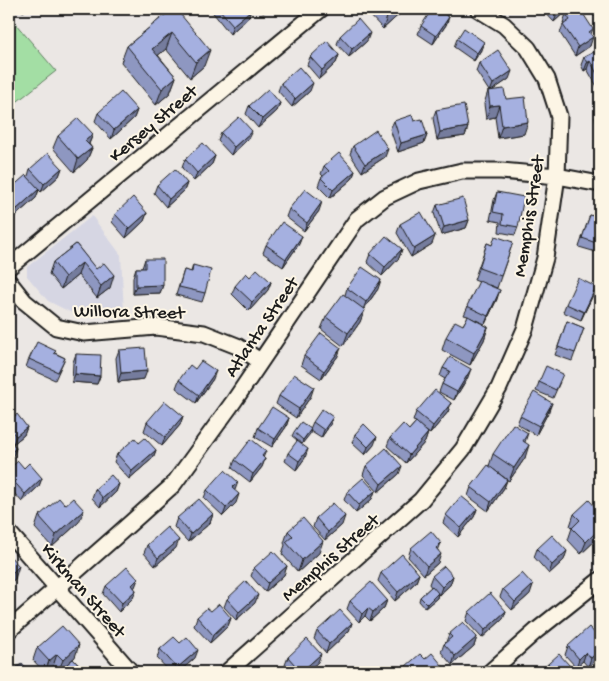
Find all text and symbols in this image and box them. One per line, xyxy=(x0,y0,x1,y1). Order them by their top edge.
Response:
street label: Kersey Street xyxy=(105,80,205,168)
street label: Memphis Street xyxy=(510,152,552,279)
street label: Atlanta Street xyxy=(221,272,306,383)
street label: Willora Street xyxy=(73,301,187,326)
street label: Memphis Street xyxy=(278,508,387,607)
street label: Kirkman Street xyxy=(35,539,131,645)

